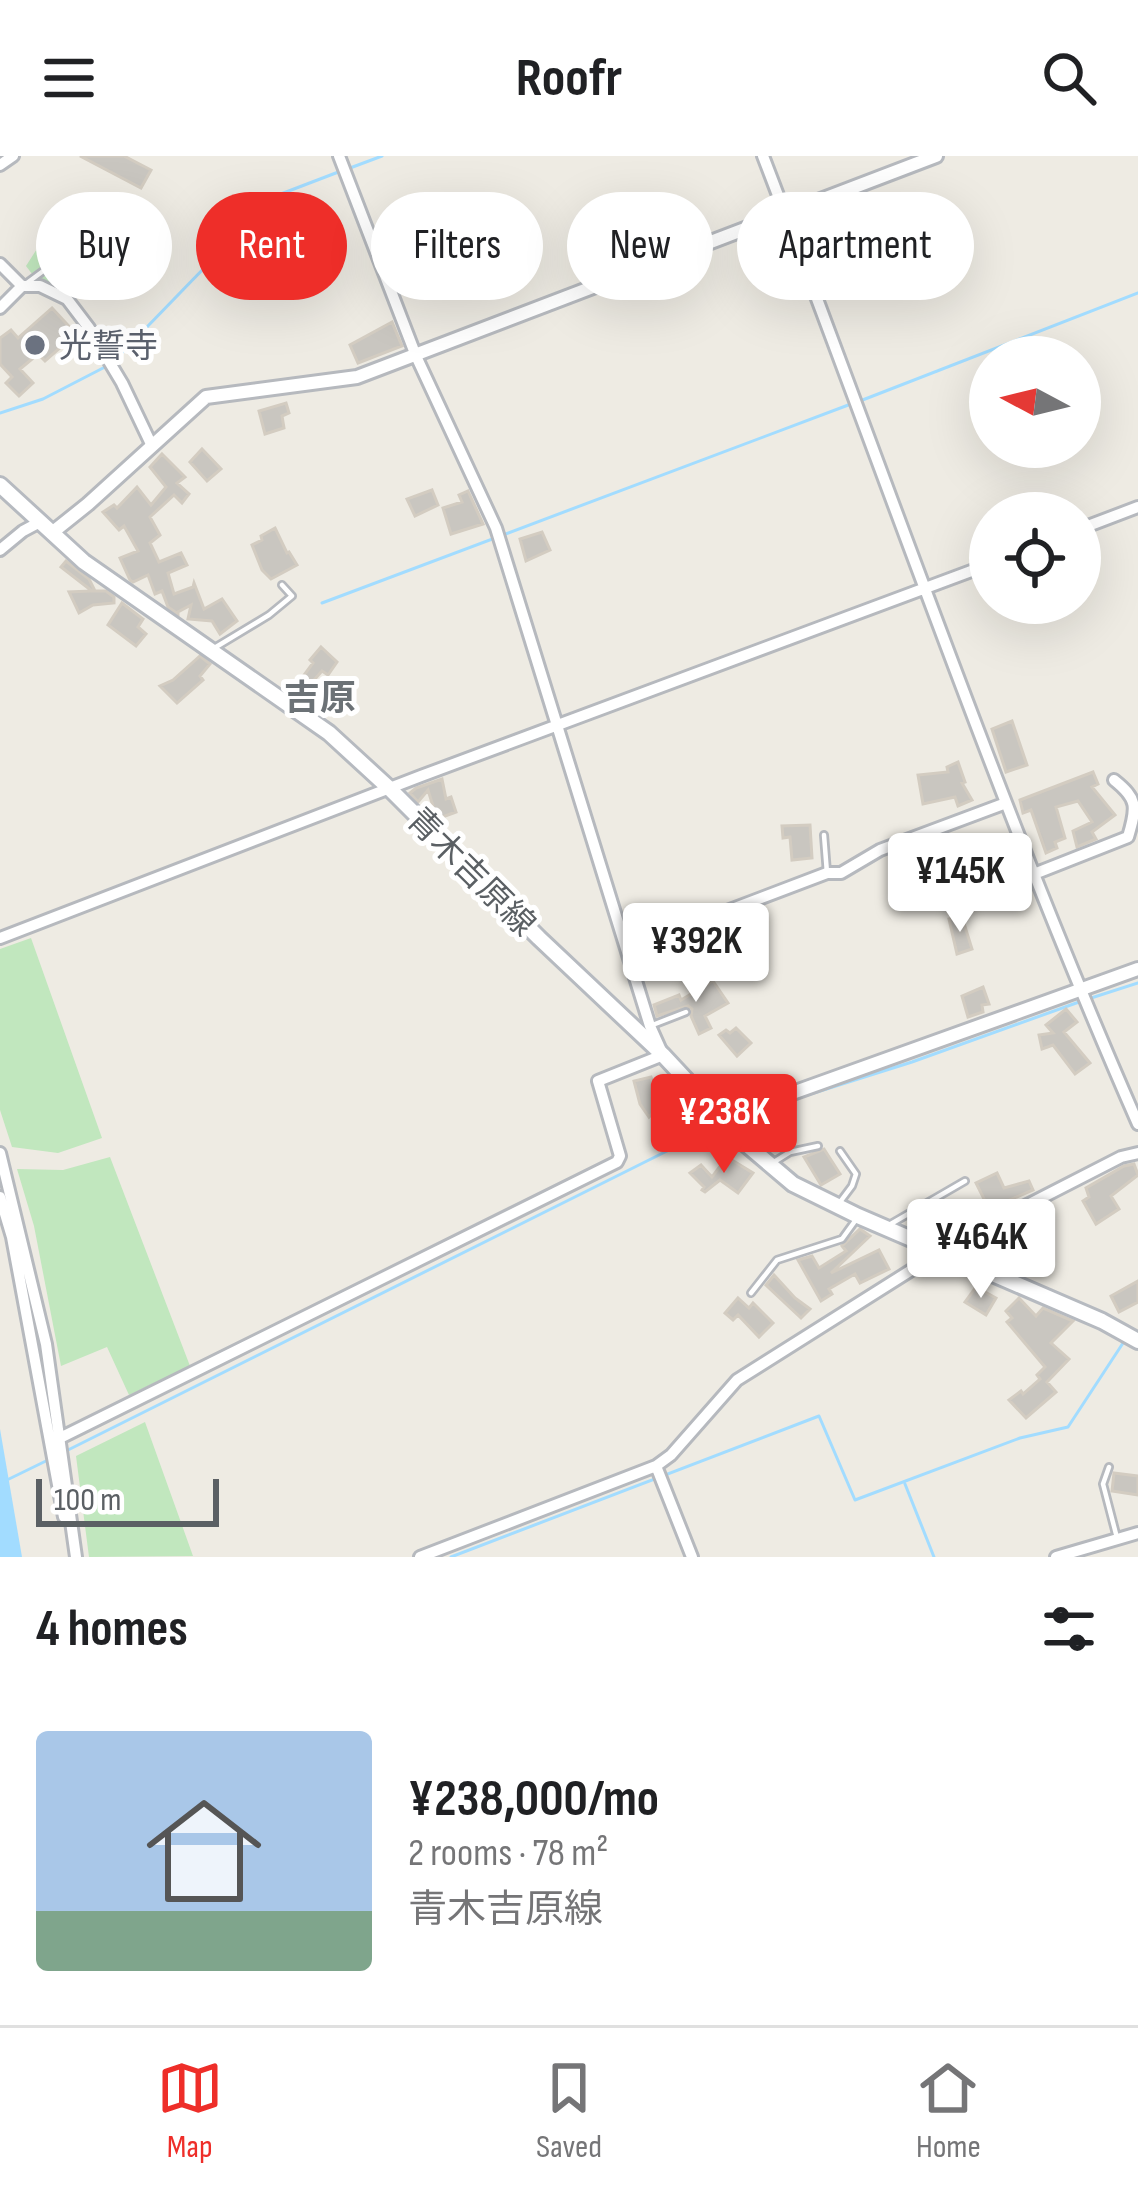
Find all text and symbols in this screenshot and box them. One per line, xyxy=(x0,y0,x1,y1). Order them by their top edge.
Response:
icon: menu xyxy=(36,45,102,111)
icon: search xyxy=(1036,45,1102,111)
text: Roofr xyxy=(516,46,622,111)
chip: Buy xyxy=(36,192,172,300)
chip: Rent xyxy=(196,192,347,300)
chip: Filters xyxy=(371,192,543,300)
chip: New xyxy=(567,192,713,300)
chip: Apartment xyxy=(737,192,974,300)
place label: 光誓寺 xyxy=(59,327,158,367)
marker: 光誓寺 xyxy=(22,332,48,358)
north arrow xyxy=(969,336,1101,468)
map controls xyxy=(969,336,1101,624)
button: locate xyxy=(969,492,1101,624)
district label: 吉原 xyxy=(284,678,356,721)
street label: 青木吉原線 xyxy=(398,800,543,945)
pin: ¥145K xyxy=(876,833,1044,935)
text: ¥145K xyxy=(915,848,1005,895)
pin: ¥392K xyxy=(612,903,780,1005)
text: ¥392K xyxy=(650,918,742,965)
pin: ¥238K xyxy=(640,1074,808,1176)
text: ¥238K xyxy=(678,1089,770,1136)
pin: ¥464K xyxy=(897,1199,1065,1301)
text: ¥464K xyxy=(934,1214,1028,1261)
scale bar xyxy=(36,1473,219,1526)
text: 100 m xyxy=(54,1480,121,1520)
icon: filters xyxy=(1036,1596,1102,1662)
text: 4 homes xyxy=(36,1599,188,1660)
text: ¥238,000/mo xyxy=(408,1769,659,1830)
icon: home xyxy=(132,1779,276,1923)
text: 2 rooms · 78 m² xyxy=(408,1830,608,1877)
text: 青木吉原線 xyxy=(408,1887,603,1934)
tab: Map xyxy=(157,2055,223,2167)
tab: Saved xyxy=(536,2055,602,2167)
tab: Home xyxy=(915,2055,981,2167)

